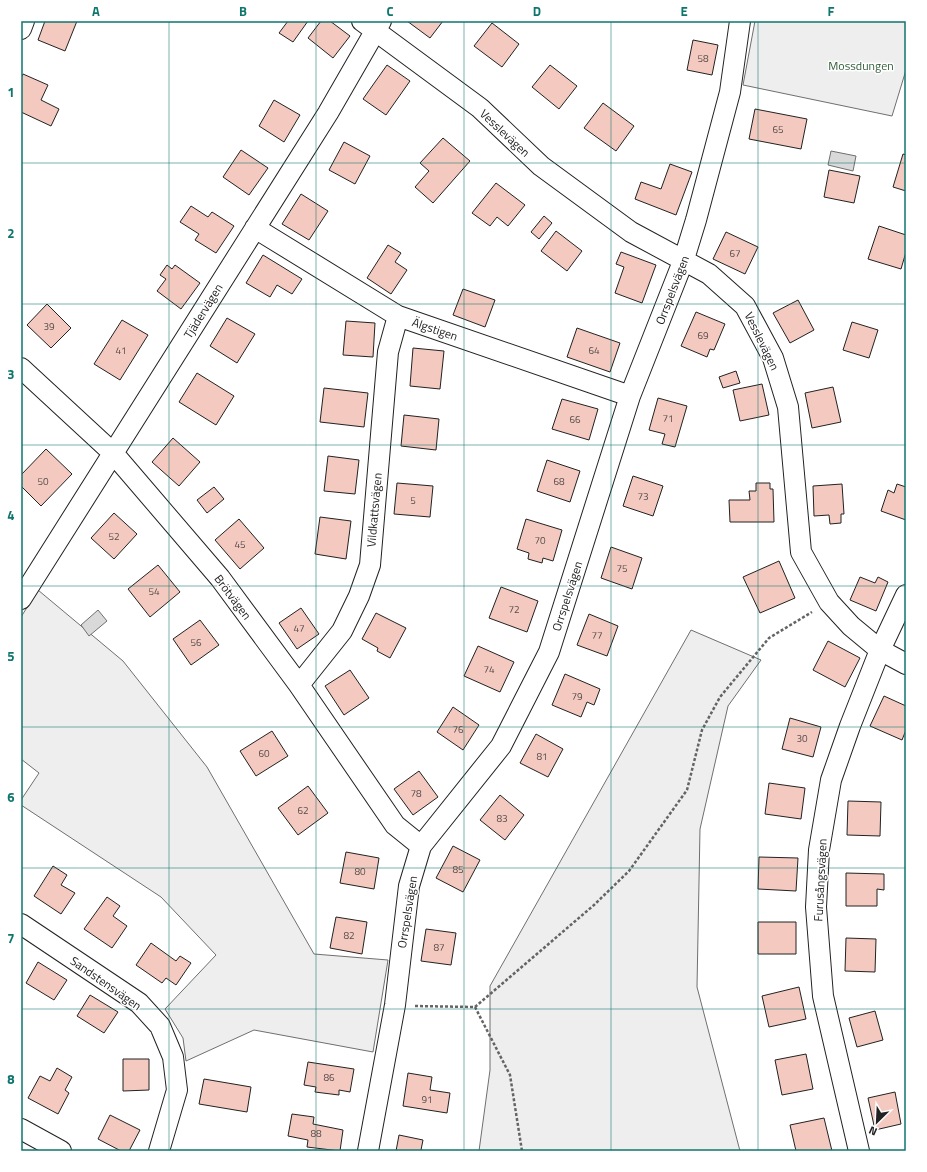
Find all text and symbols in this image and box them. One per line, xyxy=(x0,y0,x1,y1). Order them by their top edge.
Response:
text: A xyxy=(92,1,100,21)
text: B xyxy=(239,1,247,21)
text: C xyxy=(386,1,394,21)
text: D xyxy=(533,1,541,21)
text: E xyxy=(680,1,688,21)
text: F xyxy=(828,1,835,21)
house number: 58 xyxy=(697,51,709,66)
park label: Mossdungen xyxy=(828,56,894,75)
text: 1 xyxy=(7,82,15,102)
street label: Vesslevägen xyxy=(476,105,534,161)
house number: 65 xyxy=(772,122,784,137)
text: 2 xyxy=(7,223,15,243)
house number: 67 xyxy=(729,246,741,261)
street label: Orrspelsvägen xyxy=(650,253,694,327)
street label: Tjädervägen xyxy=(179,280,227,342)
street label: Vesslevägen xyxy=(740,309,784,373)
street label: Älgstigen xyxy=(410,312,460,346)
house number: 39 xyxy=(43,319,55,334)
house number: 69 xyxy=(697,328,709,343)
house number: 41 xyxy=(115,343,127,358)
house number: 64 xyxy=(588,343,600,358)
text: 3 xyxy=(7,364,15,384)
house number: 71 xyxy=(662,411,674,426)
house number: 66 xyxy=(569,412,581,427)
street label: Vildkattsvägen xyxy=(361,472,387,548)
house number: 50 xyxy=(37,474,49,489)
house number: 68 xyxy=(553,474,565,489)
house number: 73 xyxy=(637,489,649,504)
house number: 5 xyxy=(410,493,416,508)
text: 4 xyxy=(7,505,15,525)
house number: 52 xyxy=(108,529,120,544)
house number: 70 xyxy=(534,533,546,548)
house number: 45 xyxy=(234,537,246,552)
street label: Orrspelsvägen xyxy=(547,558,587,634)
house number: 75 xyxy=(616,561,628,576)
street label: Brötvägen xyxy=(210,570,256,624)
house number: 54 xyxy=(148,584,160,599)
house number: 72 xyxy=(508,602,520,617)
house number: 47 xyxy=(293,621,305,636)
house number: 77 xyxy=(591,628,603,643)
house number: 56 xyxy=(190,635,202,650)
text: 5 xyxy=(7,646,15,666)
house number: 74 xyxy=(483,662,495,677)
house number: 79 xyxy=(571,689,583,704)
house number: 76 xyxy=(452,722,464,737)
house number: 30 xyxy=(796,731,808,746)
house number: 60 xyxy=(258,746,270,761)
house number: 81 xyxy=(536,749,548,764)
house number: 78 xyxy=(410,786,422,801)
text: 6 xyxy=(7,787,15,807)
house number: 62 xyxy=(297,803,309,818)
house number: 83 xyxy=(496,811,508,826)
street label: Furusångsvägen xyxy=(808,838,832,922)
house number: 85 xyxy=(452,862,464,877)
house number: 80 xyxy=(354,864,366,879)
street label: Orrspelsvägen xyxy=(392,875,422,949)
text: 7 xyxy=(7,928,15,948)
house number: 82 xyxy=(343,928,355,943)
house number: 87 xyxy=(433,940,445,955)
street label: Sandstensvägen xyxy=(66,951,146,1015)
text: 8 xyxy=(7,1069,15,1089)
house number: 86 xyxy=(323,1070,335,1085)
house number: 91 xyxy=(421,1092,433,1107)
north arrow xyxy=(857,1102,897,1142)
text: N xyxy=(866,1122,880,1140)
house number: 88 xyxy=(310,1126,322,1141)

